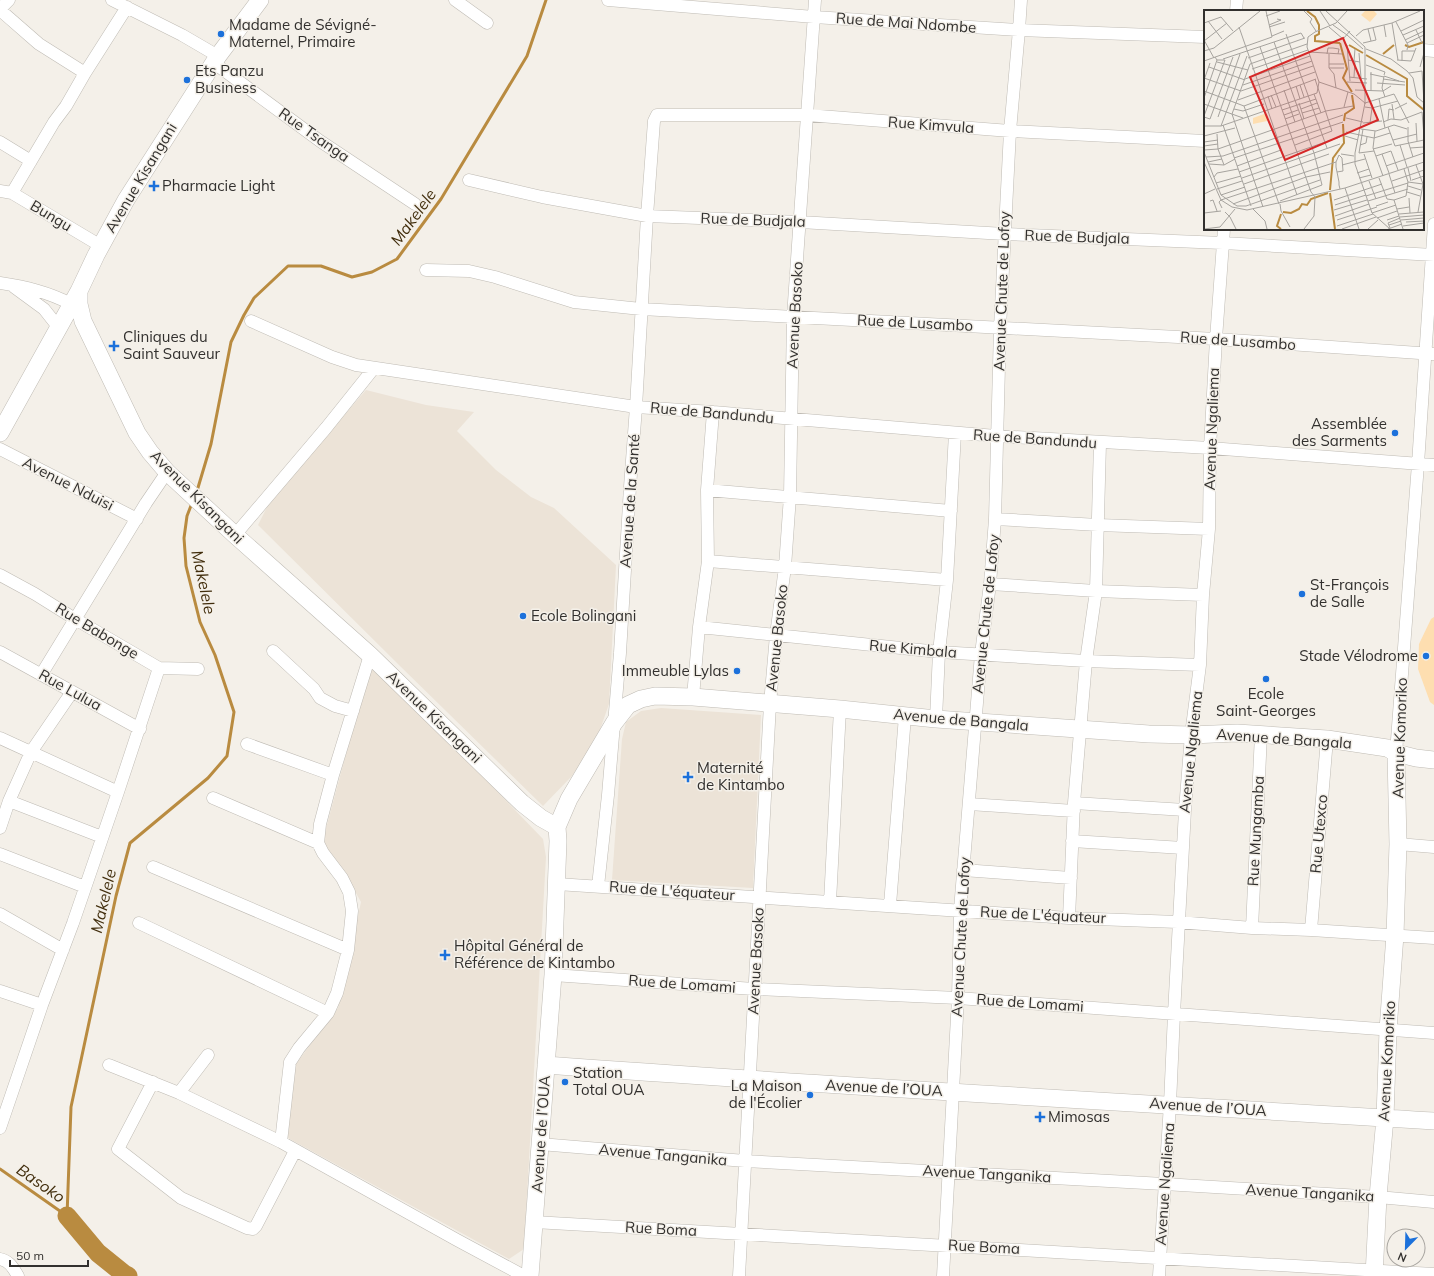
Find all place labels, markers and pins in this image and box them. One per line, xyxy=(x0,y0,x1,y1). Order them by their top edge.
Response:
place label: Madame de Sévigné- Maternel, Primaire xyxy=(229,15,377,51)
marker: Madame de Sévigné- Maternel, Primaire xyxy=(216,29,226,39)
place label: Ets Panzu Business xyxy=(195,61,264,97)
marker: Ets Panzu Business xyxy=(182,75,192,85)
place label: Pharmacie Light xyxy=(162,176,275,195)
marker: Pharmacie Light xyxy=(149,181,159,191)
place label: Cliniques du Saint Sauveur xyxy=(123,327,221,363)
marker: Cliniques du Saint Sauveur xyxy=(108,340,120,352)
place label: Assemblée des Sarments xyxy=(1292,414,1387,450)
marker: Assemblée des Sarments xyxy=(1390,428,1400,438)
place label: St-François de Salle xyxy=(1310,575,1389,611)
marker: St-François de Salle xyxy=(1297,589,1307,599)
place label: Ecole Bolingani xyxy=(531,606,636,625)
marker: Ecole Bolingani xyxy=(518,611,528,621)
place label: Stade Vélodrome xyxy=(1299,646,1418,665)
marker: Stade Vélodrome xyxy=(1421,651,1431,661)
place label: Immeuble Lylas xyxy=(622,661,729,680)
marker: Immeuble Lylas xyxy=(732,666,742,676)
marker: Ecole Saint-Georges xyxy=(1261,674,1271,684)
place label: Ecole Saint-Georges xyxy=(1216,684,1316,720)
place label: Maternité de Kintambo xyxy=(697,758,785,794)
marker: Maternité de Kintambo xyxy=(682,771,694,783)
place label: Hôpital Général de Référence de Kintambo xyxy=(454,936,615,972)
marker: Hôpital Général de Référence de Kintambo xyxy=(439,949,451,961)
place label: Station Total OUA xyxy=(573,1063,645,1099)
place label: La Maison de l'Écolier xyxy=(729,1076,803,1112)
marker: Station Total OUA xyxy=(560,1077,570,1087)
marker: La Maison de l'Écolier xyxy=(805,1090,815,1100)
place label: Mimosas xyxy=(1048,1107,1110,1126)
marker: Mimosas xyxy=(1035,1112,1045,1122)

